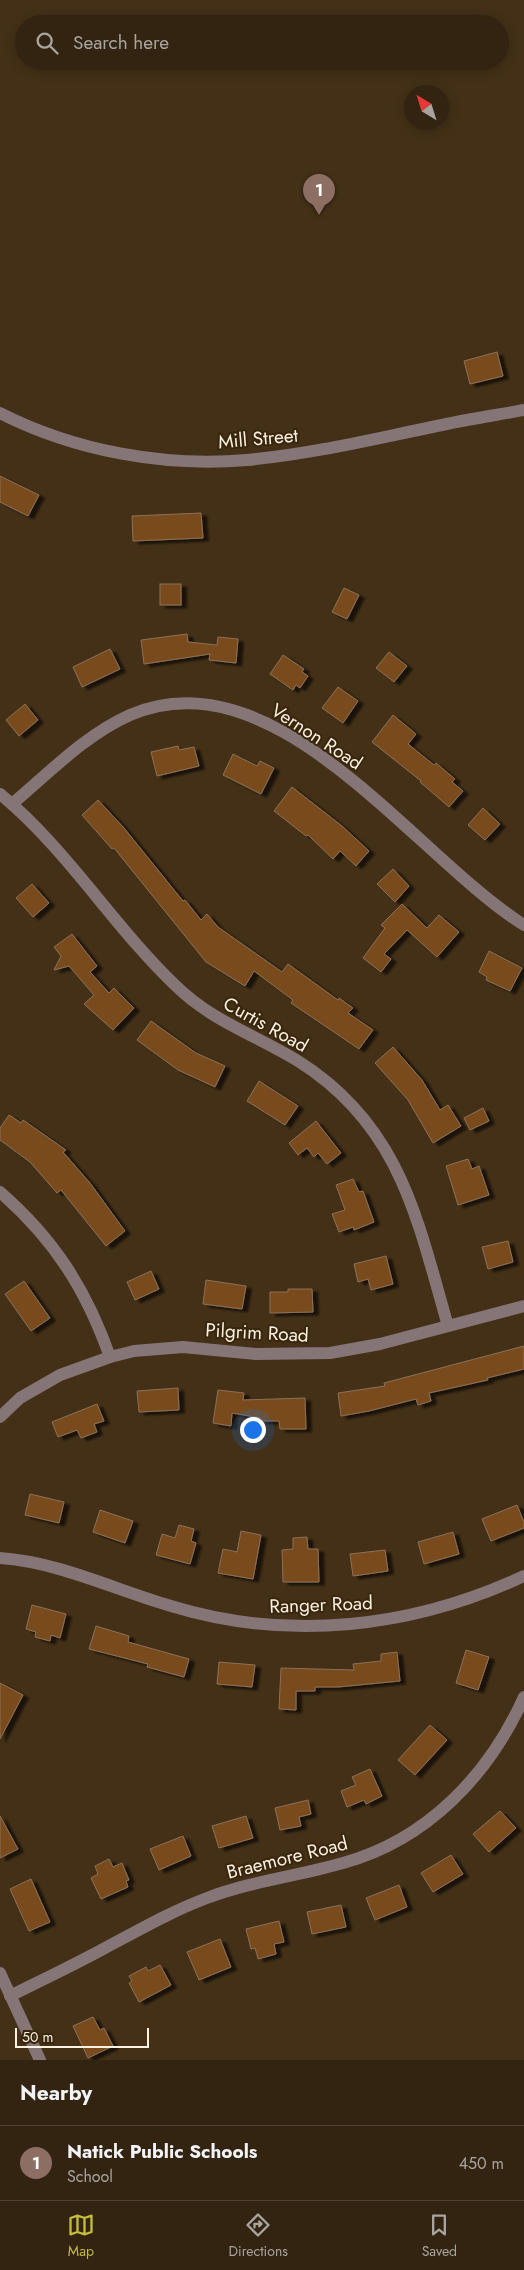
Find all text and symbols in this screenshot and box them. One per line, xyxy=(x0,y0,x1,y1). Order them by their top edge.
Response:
search box xyxy=(15,15,509,70)
icon: search xyxy=(33,29,61,57)
text: Search here xyxy=(73,29,169,56)
north arrow xyxy=(404,85,449,130)
pin: 1 xyxy=(303,174,335,215)
street label: Mill Street xyxy=(217,422,300,455)
street label: Vernon Road xyxy=(266,697,368,776)
street label: Curtis Road xyxy=(218,990,313,1059)
street label: Pilgrim Road xyxy=(205,1316,309,1349)
your location xyxy=(240,1417,266,1443)
street label: Ranger Road xyxy=(269,1589,373,1620)
street label: Braemore Road xyxy=(224,1829,351,1886)
scale bar xyxy=(15,2025,149,2048)
text: 50 m xyxy=(22,2027,53,2047)
text: Nearby xyxy=(20,2078,92,2108)
text: Natick Public Schools xyxy=(67,2138,258,2165)
text: 1 xyxy=(32,2152,40,2175)
text: 450 m xyxy=(459,2152,504,2175)
text: School xyxy=(67,2165,113,2188)
tab: Map xyxy=(67,2211,95,2261)
tab: Directions xyxy=(229,2211,288,2261)
tab: Saved xyxy=(422,2211,457,2261)

